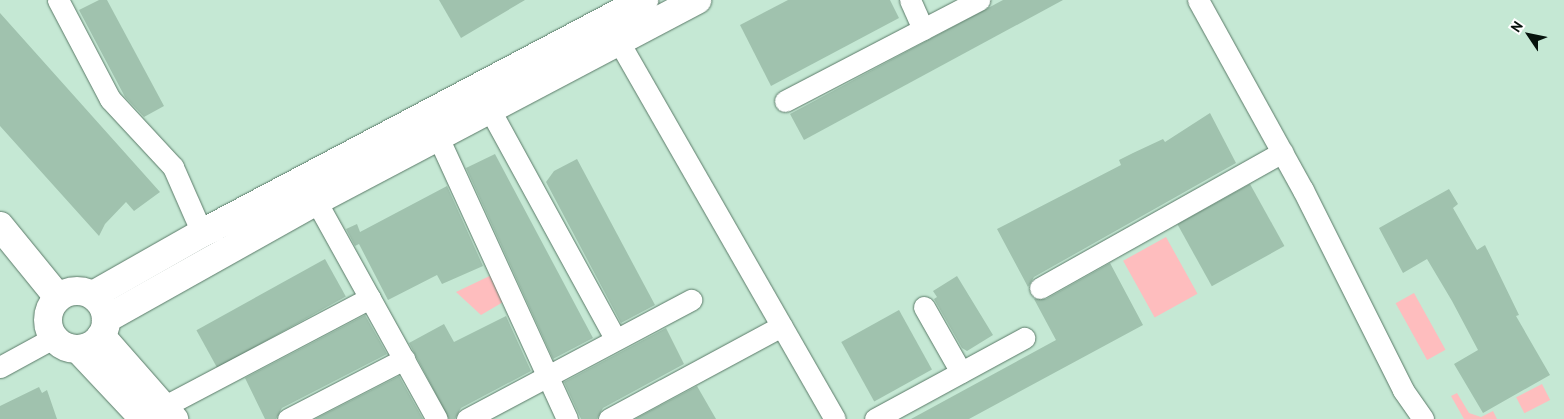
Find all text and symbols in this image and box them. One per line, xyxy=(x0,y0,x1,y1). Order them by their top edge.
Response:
north arrow xyxy=(1504,10,1554,60)
text: N xyxy=(1507,18,1527,35)

